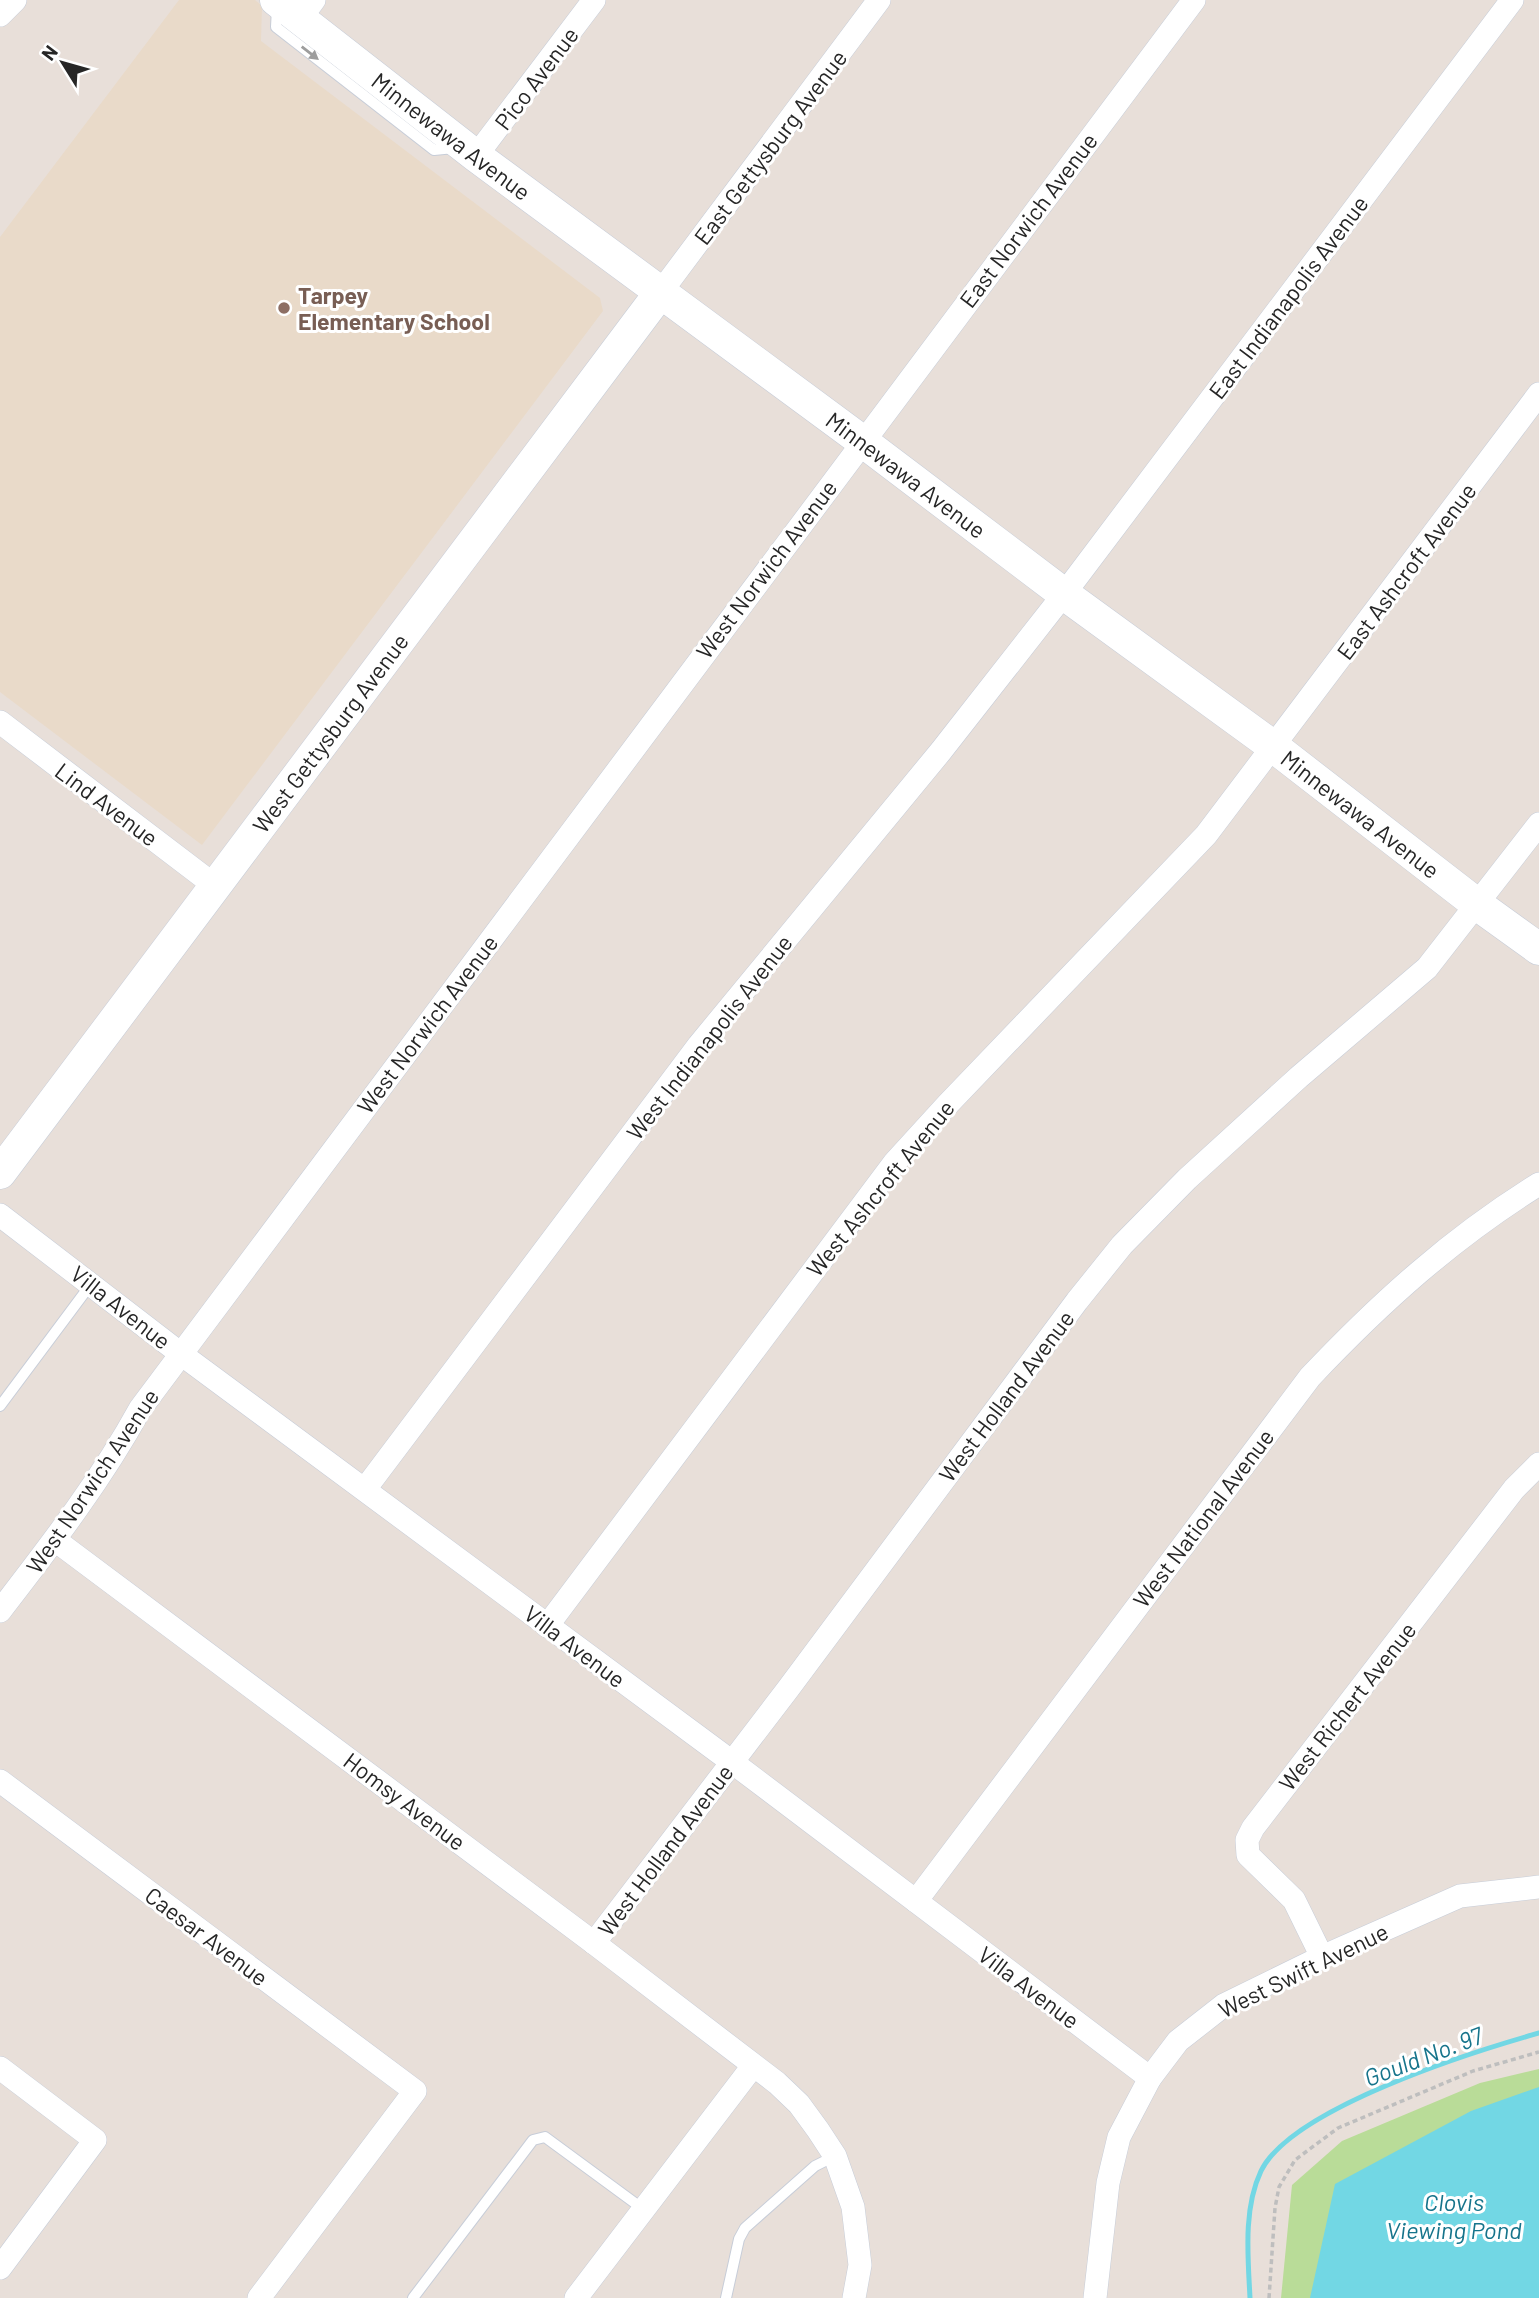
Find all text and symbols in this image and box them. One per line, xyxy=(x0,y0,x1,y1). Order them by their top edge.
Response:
street label: Pico Avenue xyxy=(488,21,584,135)
north arrow xyxy=(28,28,98,98)
text: N xyxy=(36,40,62,64)
street label: East Gettysburg Avenue xyxy=(688,44,852,250)
one-way arrow xyxy=(300,46,318,61)
street label: Minnewawa Avenue xyxy=(366,66,536,206)
street label: East Norwich Avenue xyxy=(953,127,1103,313)
street label: East Indianapolis Avenue xyxy=(1202,190,1374,404)
place label: Tarpey Elementary School xyxy=(298,281,490,335)
marker: Tarpey Elementary School xyxy=(276,300,292,316)
street label: Minnewawa Avenue xyxy=(821,405,992,544)
street label: West Norwich Avenue xyxy=(690,474,842,664)
street label: East Ashcroft Avenue xyxy=(1330,477,1482,665)
street label: West Gettysburg Avenue xyxy=(246,628,414,838)
street label: Minnewawa Avenue xyxy=(1276,744,1445,884)
street label: Lind Avenue xyxy=(50,756,164,852)
street label: West Norwich Avenue xyxy=(351,929,503,1119)
street label: West Indianapolis Avenue xyxy=(620,929,798,1145)
street label: West Ashcroft Avenue xyxy=(800,1094,960,1282)
street label: Villa Avenue xyxy=(65,1259,177,1355)
street label: West Holland Avenue xyxy=(932,1305,1080,1487)
street label: West Norwich Avenue xyxy=(20,1383,164,1579)
street label: West National Avenue xyxy=(1127,1423,1279,1613)
street label: Villa Avenue xyxy=(519,1599,631,1693)
street label: West Richert Avenue xyxy=(1272,1616,1422,1796)
street label: Homsy Avenue xyxy=(339,1746,471,1856)
street label: West Holland Avenue xyxy=(591,1759,739,1941)
street label: Caesar Avenue xyxy=(140,1881,274,1991)
street label: West Swift Avenue xyxy=(1214,1917,1392,2023)
street label: Villa Avenue xyxy=(973,1940,1085,2034)
water label: Gould No. 97 xyxy=(1360,2019,1488,2092)
water label: Clovis Viewing Pond xyxy=(1386,2187,1522,2244)

